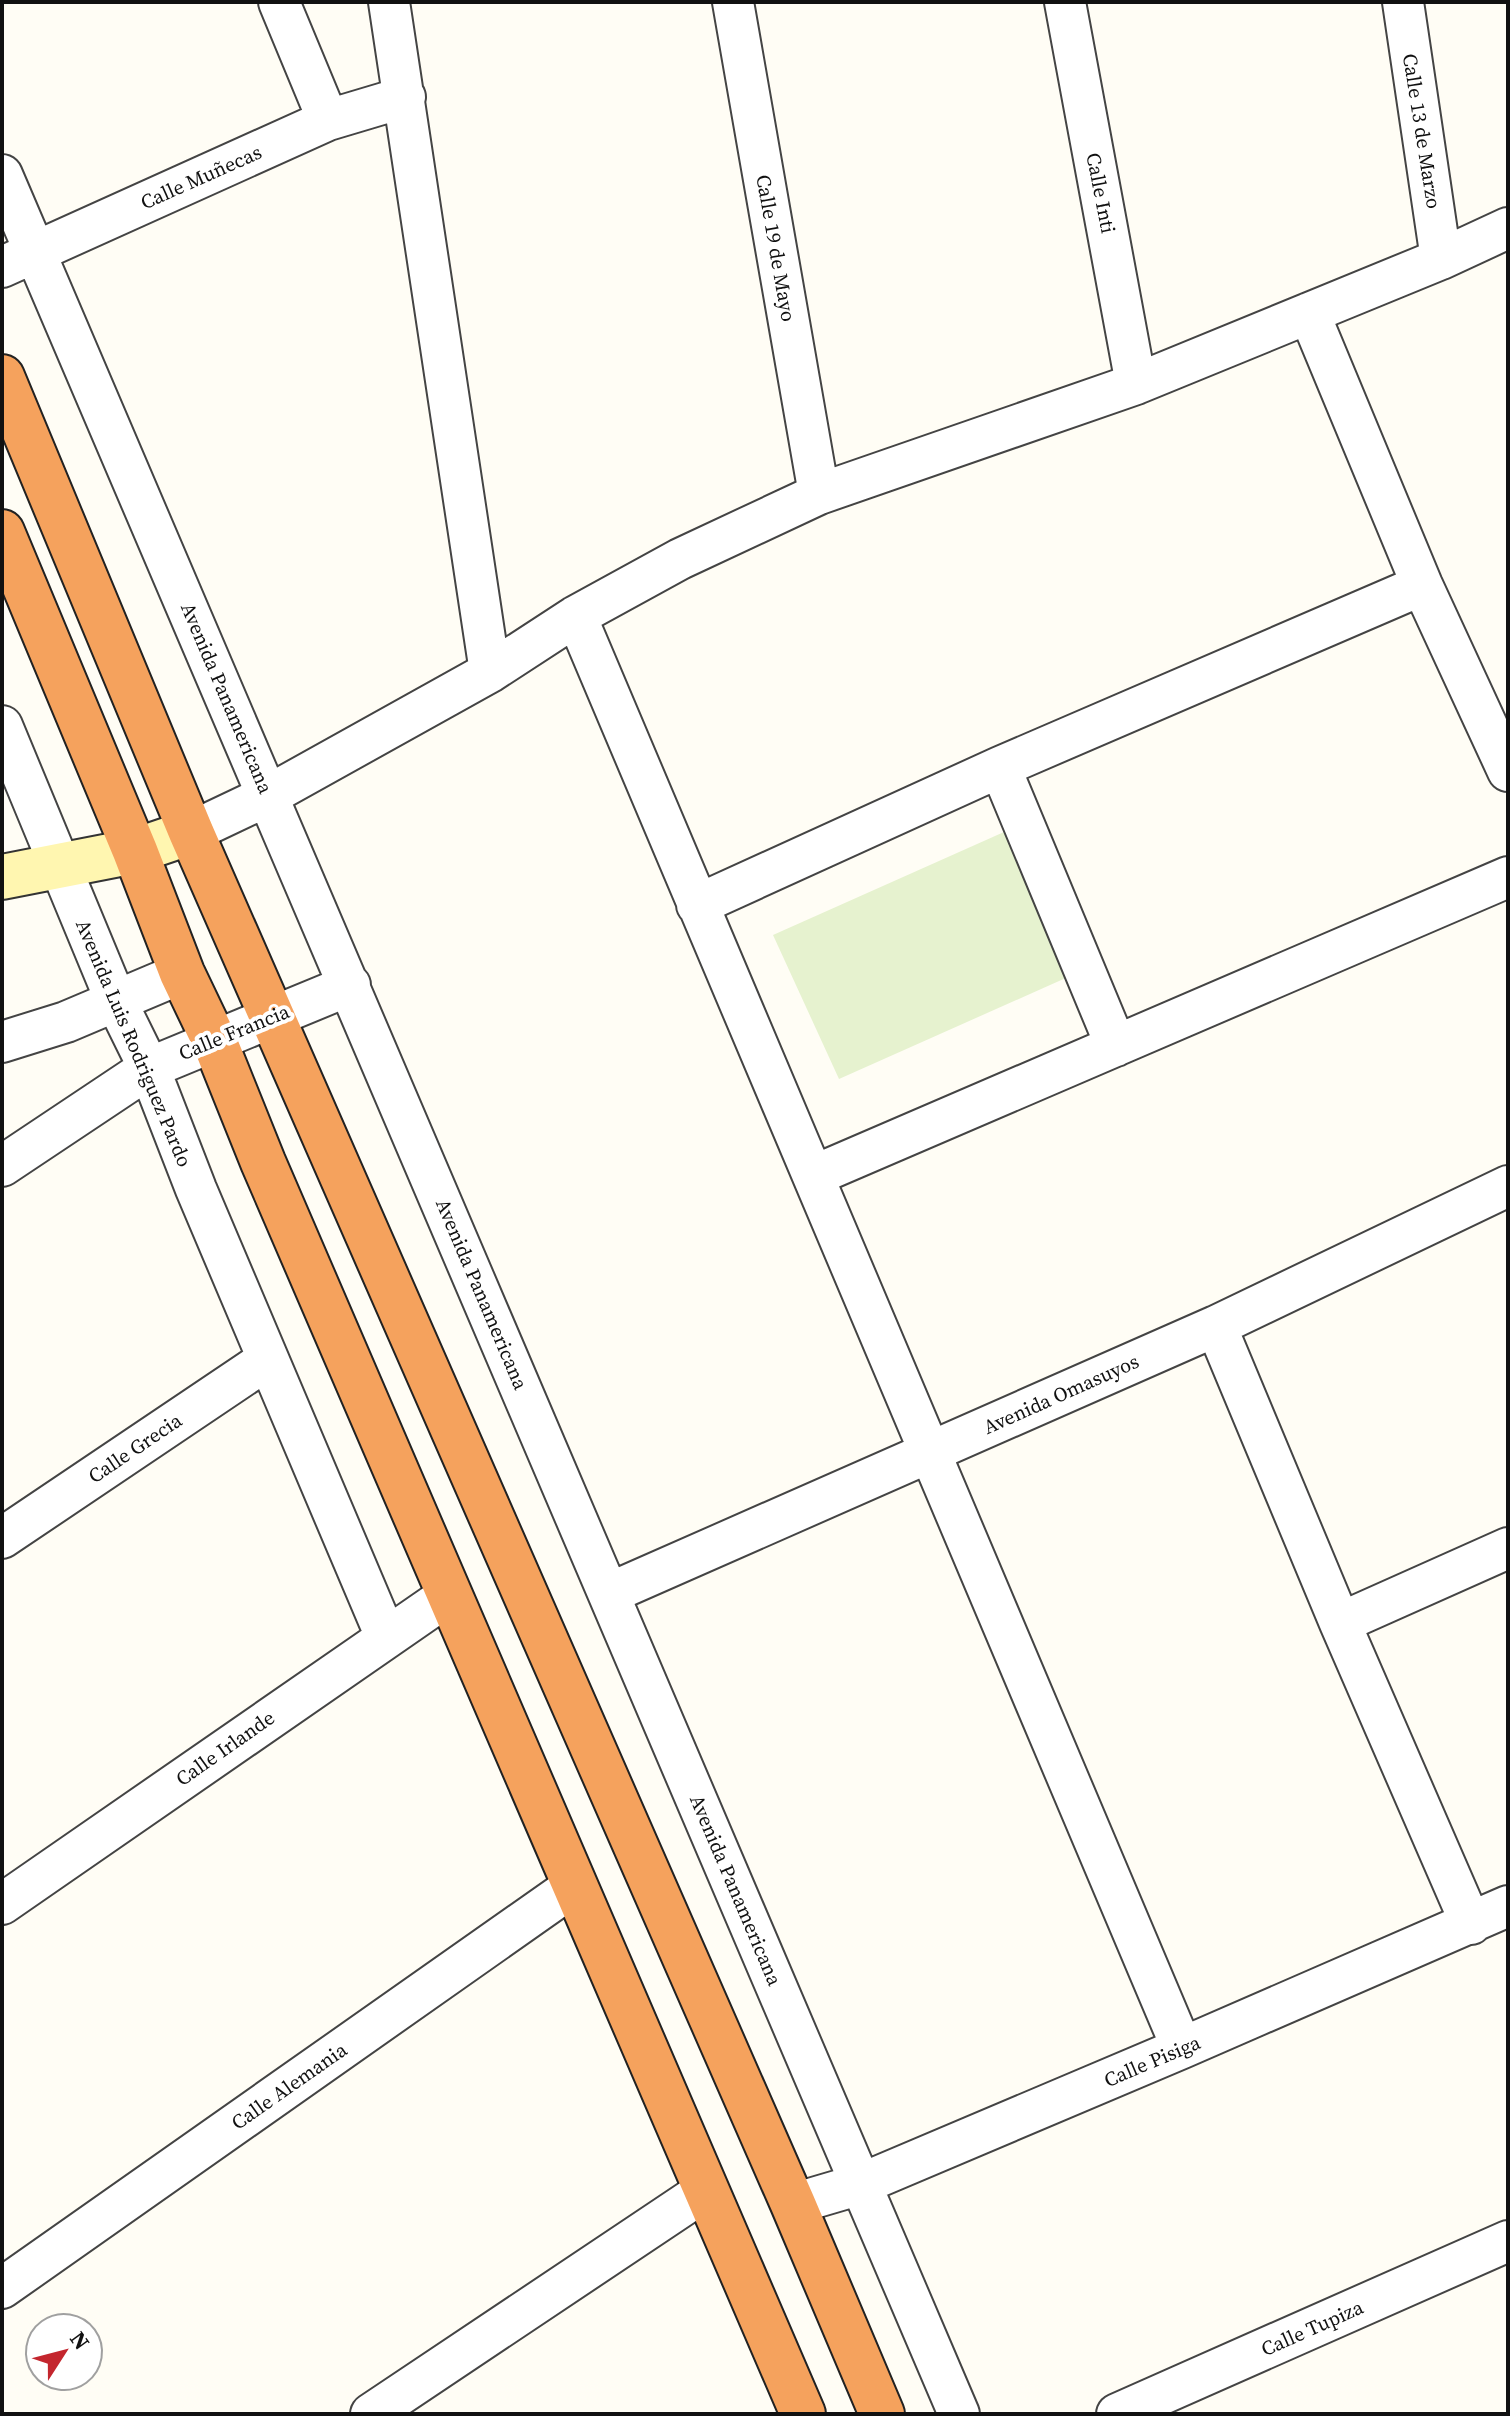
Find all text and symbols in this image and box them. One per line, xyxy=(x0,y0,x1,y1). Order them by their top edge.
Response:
street label: Calle 13 de Marzo xyxy=(1396,51,1448,211)
street label: Calle Muñecas xyxy=(136,138,266,216)
street label: Calle Inti xyxy=(1079,150,1123,236)
street label: Calle 19 de Mayo xyxy=(749,172,803,324)
street label: Avenida Panamericana xyxy=(174,598,280,799)
street label: Avenida Luis Rodriguez Pardo xyxy=(69,915,199,1171)
street label: Calle Francia xyxy=(174,997,294,1067)
street label: Avenida Panamericana xyxy=(429,1194,535,1395)
street label: Avenida Omasuyos xyxy=(979,1347,1143,1441)
street label: Calle Grecia xyxy=(83,1406,188,1490)
street label: Calle Irlande xyxy=(170,1704,280,1792)
street label: Avenida Panamericana xyxy=(683,1790,789,1991)
street label: Calle Pisiga xyxy=(1099,2028,1205,2094)
street label: Calle Alemania xyxy=(226,2035,353,2136)
street label: Calle Tupiza xyxy=(1256,2293,1368,2363)
north arrow xyxy=(24,2312,104,2392)
text: N xyxy=(63,2325,97,2356)

